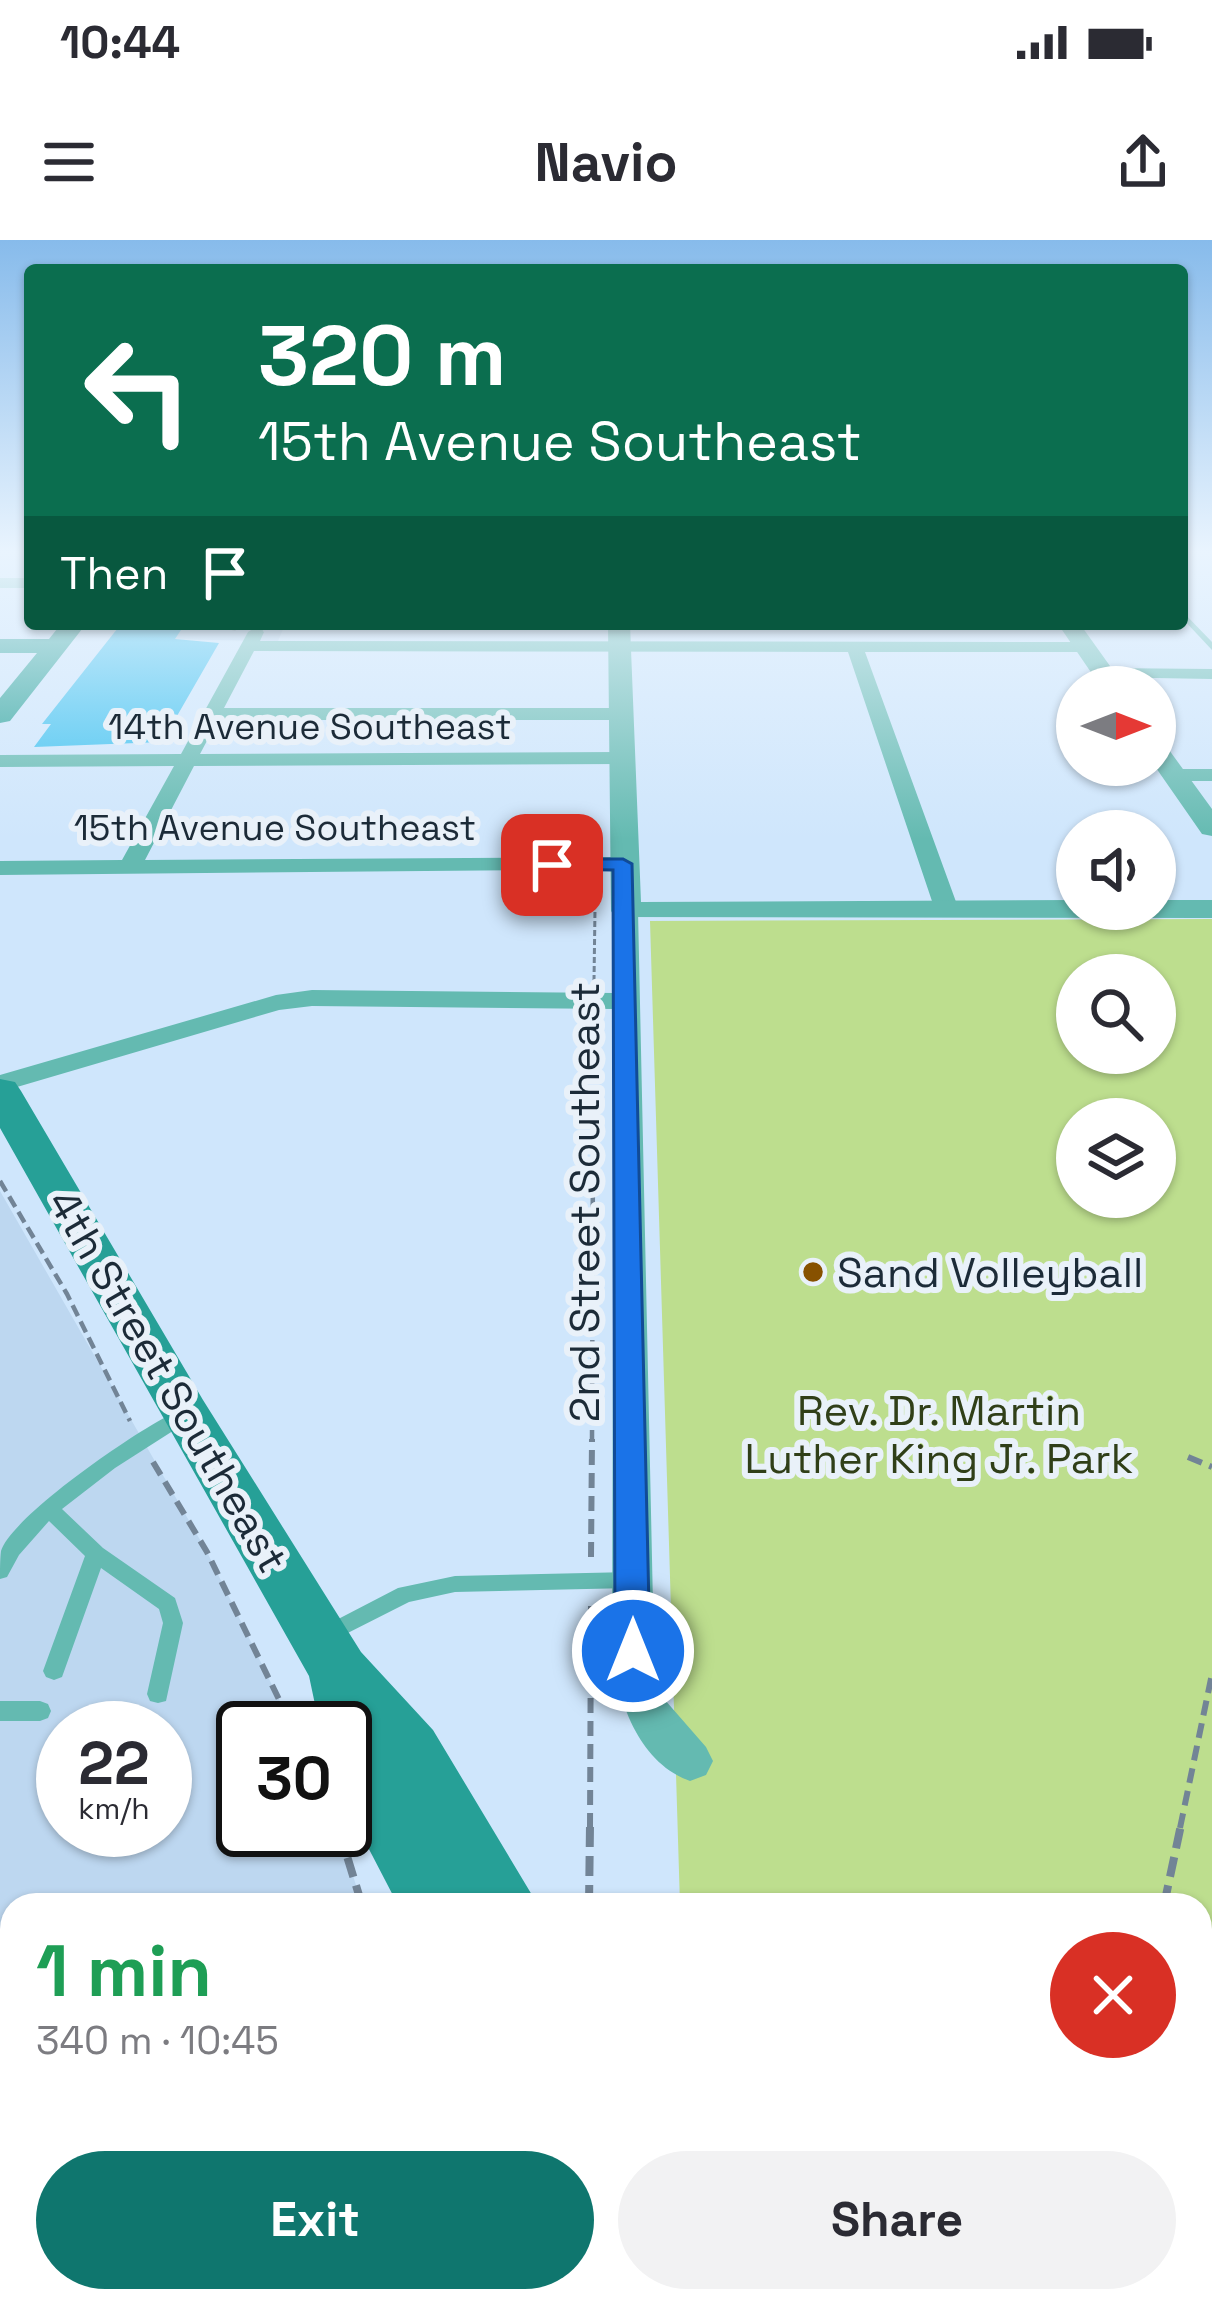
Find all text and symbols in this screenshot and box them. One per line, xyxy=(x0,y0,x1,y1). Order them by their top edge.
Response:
text: 10:44 xyxy=(60,14,180,71)
text: Navio xyxy=(535,128,677,197)
icon: menu xyxy=(36,129,102,195)
icon: share xyxy=(1110,129,1176,195)
text: 320 m xyxy=(258,302,506,410)
icon: left xyxy=(60,312,216,468)
text: 15th Avenue Southeast xyxy=(258,407,862,476)
icon: arrive xyxy=(192,540,258,606)
text: Then xyxy=(60,545,168,602)
north arrow xyxy=(1056,666,1176,786)
map controls xyxy=(1056,666,1176,1218)
street label: 14th Avenue Southeast xyxy=(108,704,512,750)
street label: 15th Avenue Southeast xyxy=(74,805,476,851)
button: sound xyxy=(1056,810,1176,930)
pin xyxy=(501,814,603,916)
icon: arrive xyxy=(519,832,585,898)
button: search xyxy=(1056,954,1176,1074)
street label: 2nd Street Southeast xyxy=(558,982,611,1422)
button: layers xyxy=(1056,1098,1176,1218)
street label: 4th Street Southeast xyxy=(37,1180,299,1582)
place label: Sand Volleyball xyxy=(837,1246,1143,1299)
marker: Sand Volleyball xyxy=(800,1259,826,1285)
park label: Rev. Dr. Martin Luther King Jr. Park xyxy=(745,1384,1133,1485)
position arrow xyxy=(570,1588,696,1714)
speed limit sign: 30 xyxy=(216,1701,372,1857)
text: 22 xyxy=(78,1725,150,1802)
text: km/h xyxy=(78,1789,150,1828)
text: 1 min xyxy=(36,1925,212,2017)
button: close xyxy=(1050,1932,1176,2058)
text: 340 m · 10:45 xyxy=(36,2016,279,2065)
button: Exit xyxy=(36,2151,594,2289)
button: Share xyxy=(618,2151,1176,2289)

